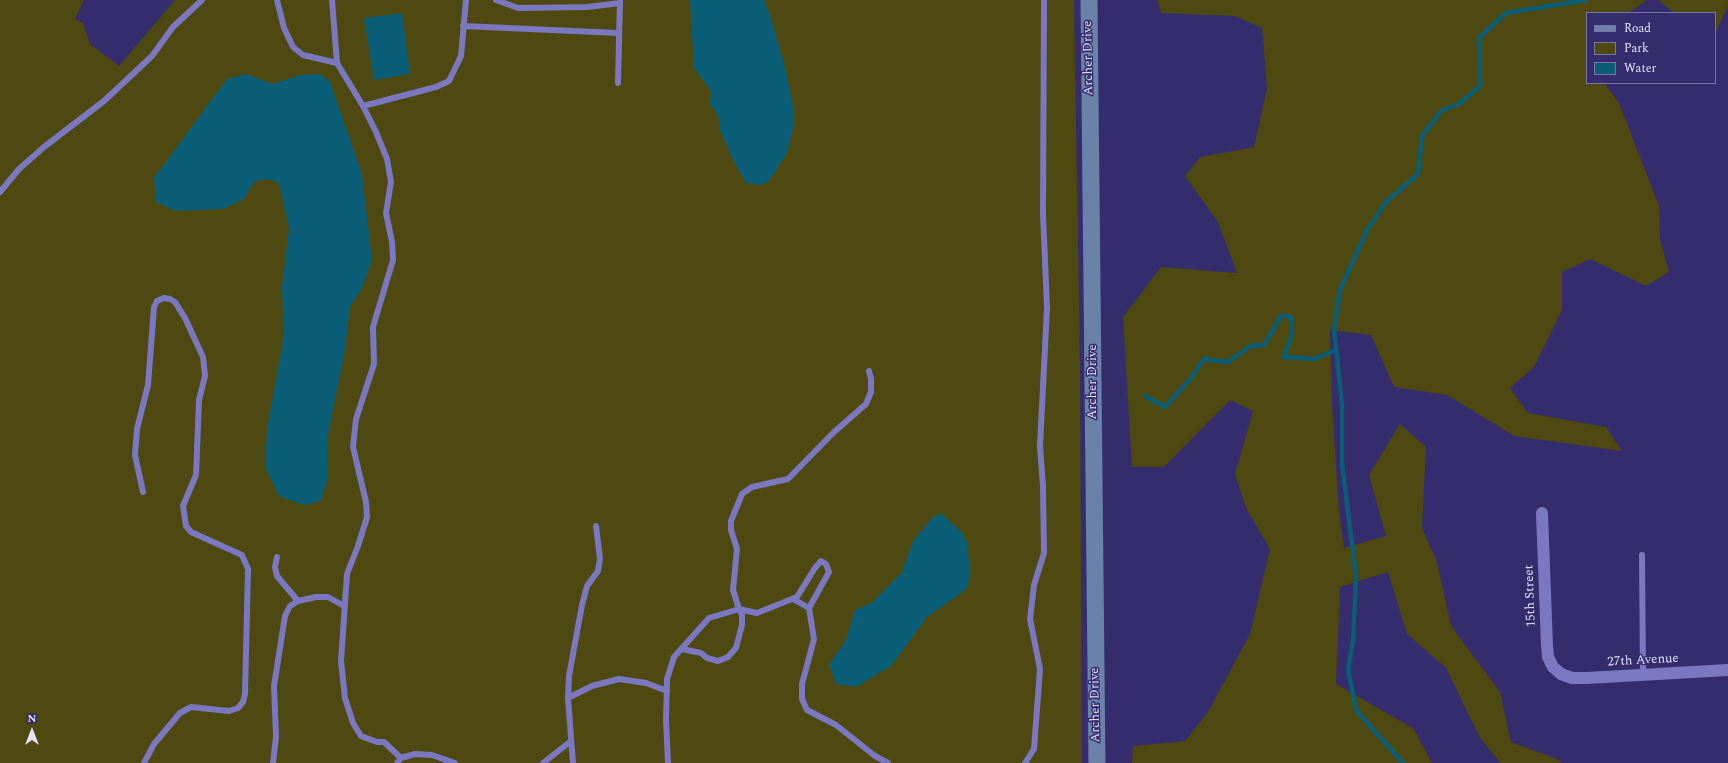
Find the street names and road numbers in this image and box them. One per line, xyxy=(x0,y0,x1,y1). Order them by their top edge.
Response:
street label: Archer Drive xyxy=(1081,20,1097,96)
street label: Archer Drive xyxy=(1085,344,1101,420)
street label: 15th Street xyxy=(1522,564,1540,628)
street label: 27th Avenue xyxy=(1607,651,1679,671)
street label: Archer Drive xyxy=(1088,667,1104,743)

